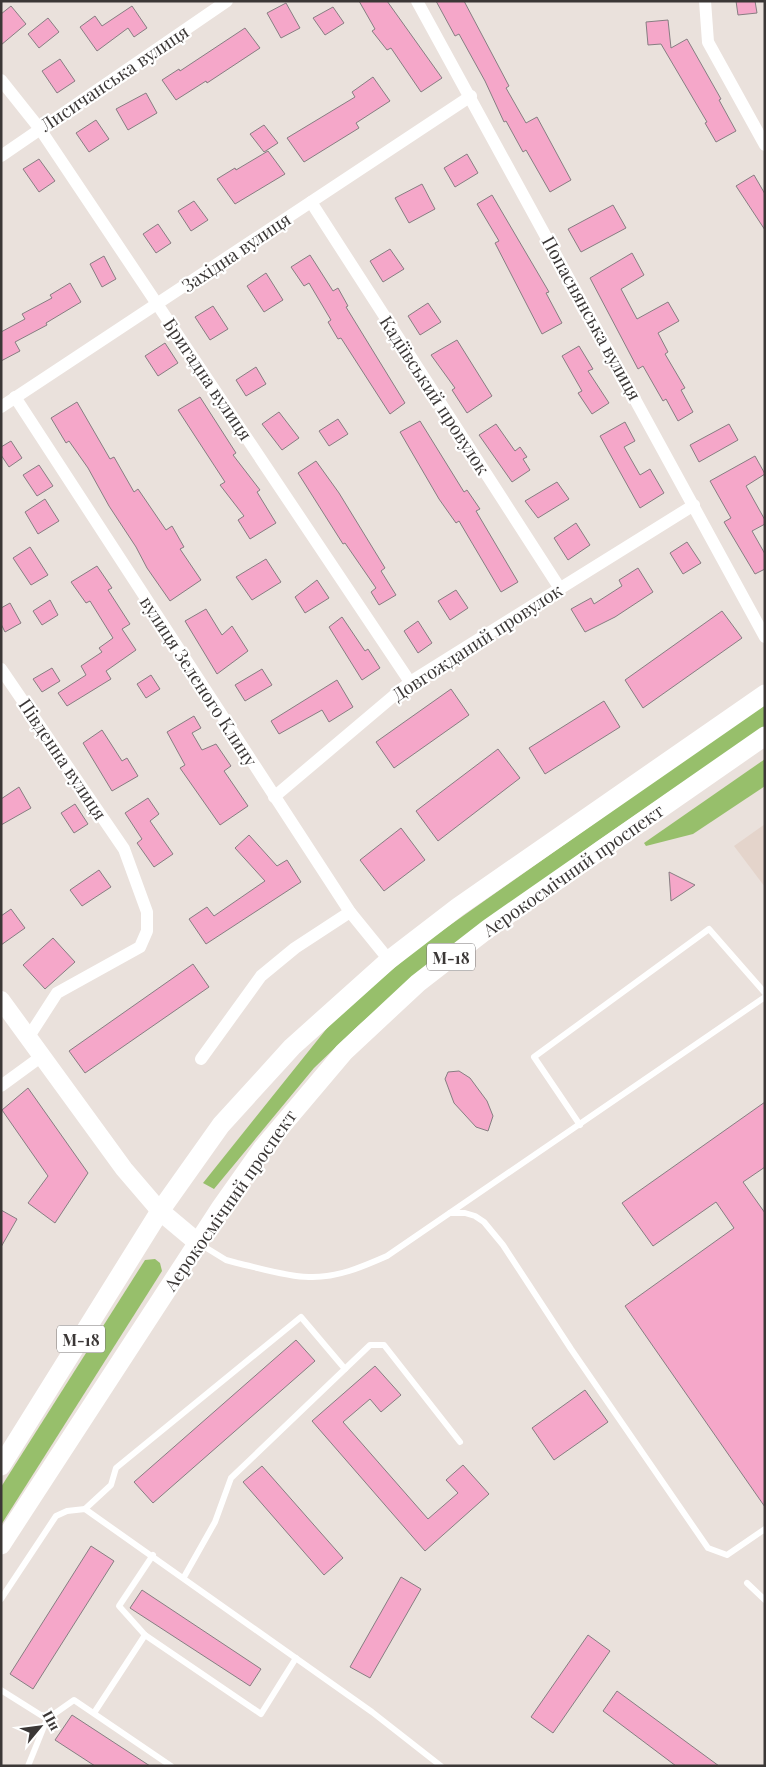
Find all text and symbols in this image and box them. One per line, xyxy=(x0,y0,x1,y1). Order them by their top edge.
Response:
street label: Лисичанська вулиця xyxy=(34,19,193,137)
street label: Західна вулиця xyxy=(177,207,295,297)
street label: Попаснянська вулиця xyxy=(537,232,647,405)
street label: Кадіївський провулок xyxy=(375,311,495,479)
street label: Бригадна вулиця xyxy=(158,313,258,445)
street label: Довгожданий провулок xyxy=(387,578,567,706)
street label: вулиця Зеленого Клину xyxy=(135,591,263,771)
street label: Південна вулиця xyxy=(14,694,113,825)
street label: Аерокосмічний проспект xyxy=(477,798,668,942)
road number: М-18 xyxy=(427,944,475,970)
street label: Аерокосмічний проспект xyxy=(158,1105,302,1296)
road number: М-18 xyxy=(57,1326,105,1352)
north arrow xyxy=(15,1702,65,1752)
text: Пн xyxy=(39,1707,65,1734)

